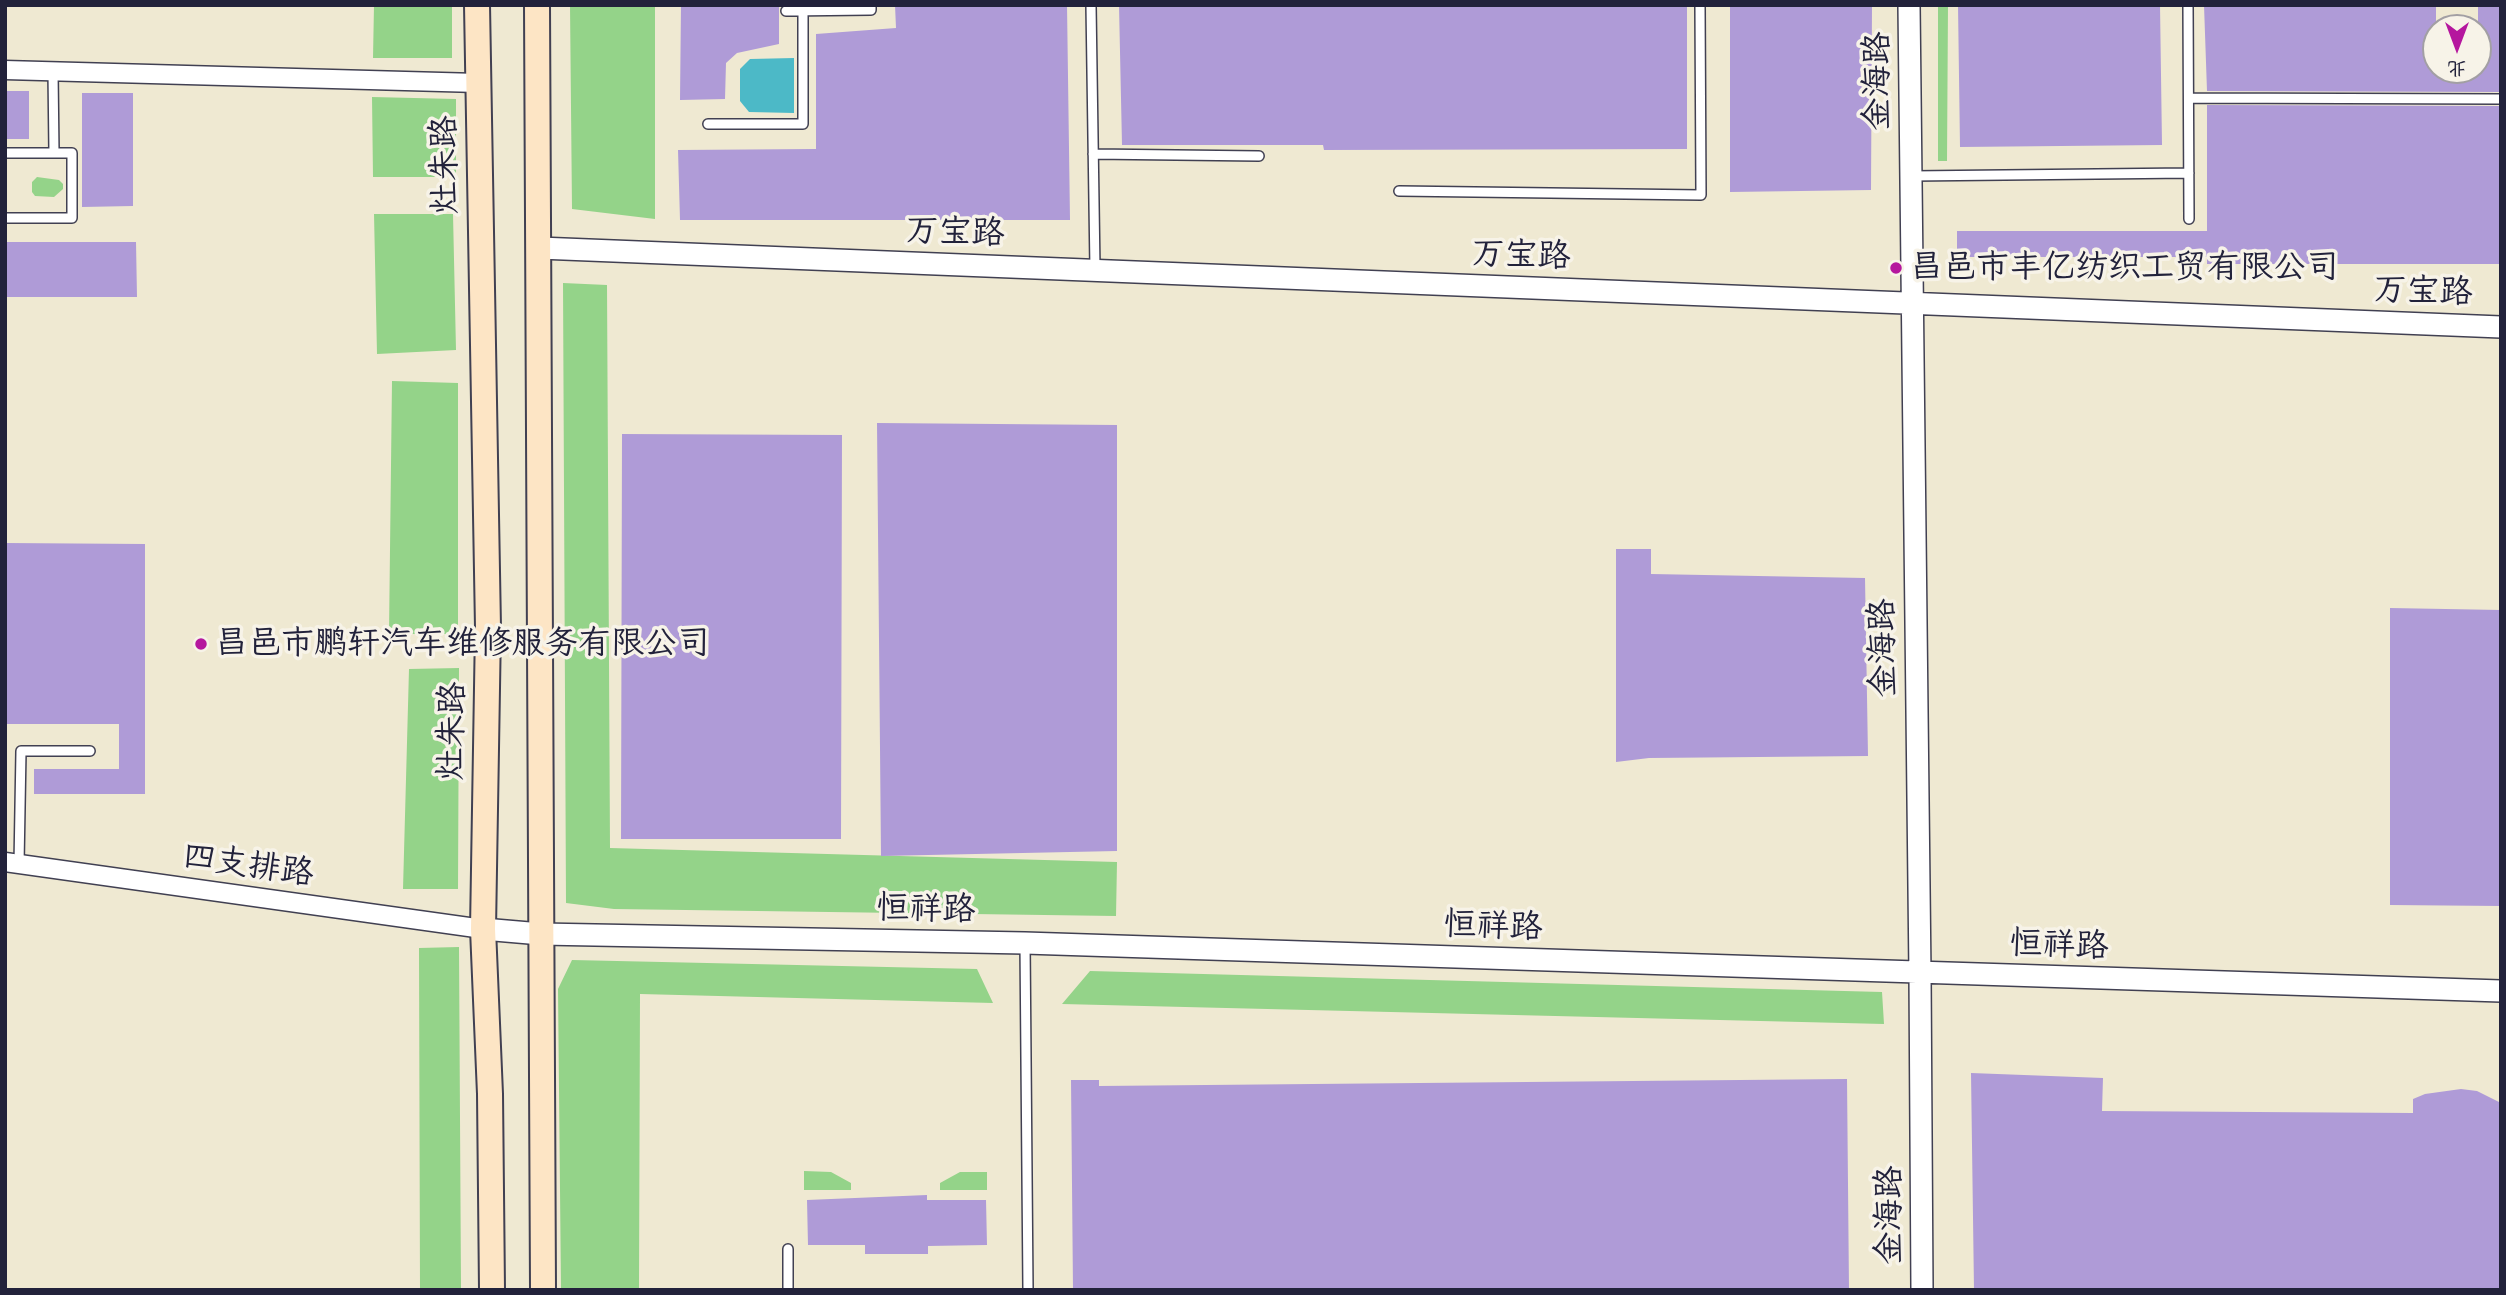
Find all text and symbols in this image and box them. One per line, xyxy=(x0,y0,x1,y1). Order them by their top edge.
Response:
north arrow xyxy=(2422,14,2492,84)
street label: 金海路 xyxy=(1858,32,1898,130)
text: 北 xyxy=(2448,56,2467,80)
street label: 灶朱路 xyxy=(425,115,467,215)
street label: 万宝路 xyxy=(905,211,1005,255)
street label: 万宝路 xyxy=(1471,234,1571,278)
place label: 昌邑市丰亿纺织工贸有限公司 xyxy=(1910,248,2339,288)
marker: 昌邑市丰亿纺织工贸有限公司 xyxy=(1888,260,1904,276)
street label: 万宝路 xyxy=(2373,270,2473,314)
street label: 金海路 xyxy=(1863,598,1905,698)
place label: 昌邑市鹏轩汽车维修服务有限公司 xyxy=(215,624,710,664)
marker: 昌邑市鹏轩汽车维修服务有限公司 xyxy=(193,636,209,652)
street label: 灶朱路 xyxy=(432,681,474,781)
street label: 四支排路 xyxy=(180,837,316,895)
street label: 恒祥路 xyxy=(876,889,976,931)
street label: 恒祥路 xyxy=(1443,905,1543,949)
street label: 恒祥路 xyxy=(2009,924,2109,968)
street label: 金海路 xyxy=(1870,1166,1910,1264)

